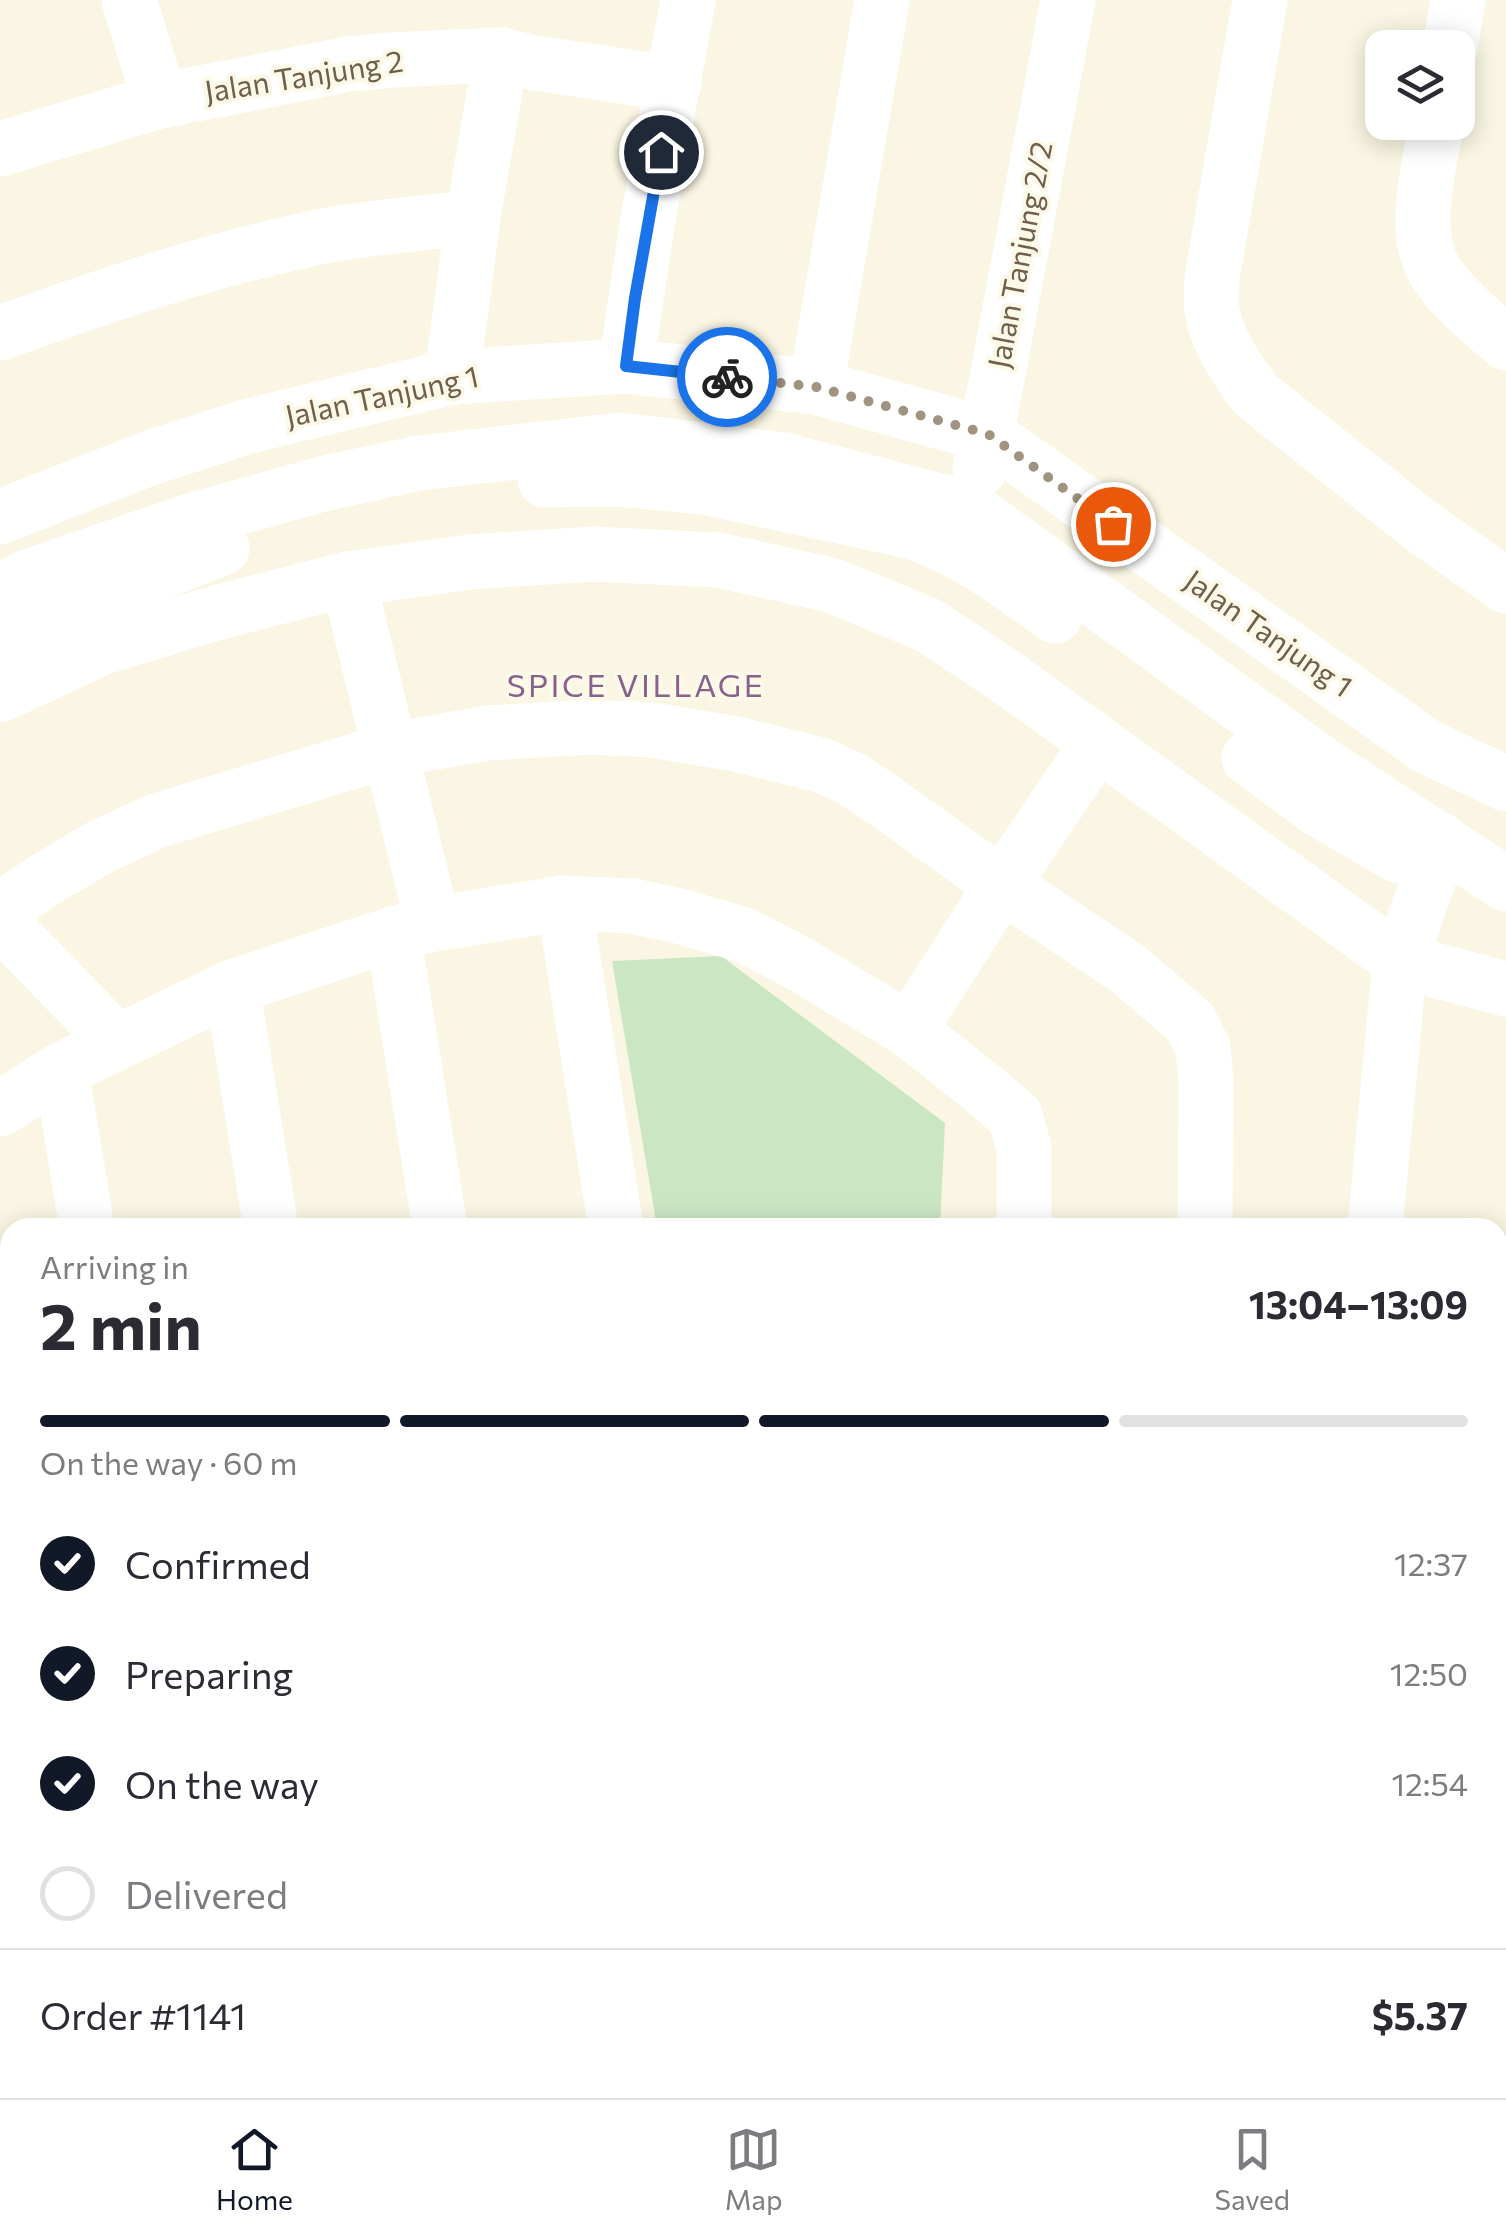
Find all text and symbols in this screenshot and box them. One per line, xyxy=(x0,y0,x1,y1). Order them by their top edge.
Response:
map controls xyxy=(1365,30,1475,140)
button: layers xyxy=(1365,30,1475,140)
street label: Jalan Tanjung 2 xyxy=(202,41,405,108)
pin xyxy=(619,110,704,195)
icon: home xyxy=(634,125,689,180)
street label: Jalan Tanjung 2/2 xyxy=(978,138,1059,371)
courier xyxy=(677,327,777,427)
icon: bike xyxy=(700,350,755,405)
street label: Jalan Tanjung 1 xyxy=(281,356,481,433)
pin xyxy=(1071,482,1156,567)
icon: bag xyxy=(1086,497,1141,552)
street label: Jalan Tanjung 1 xyxy=(1178,560,1361,703)
district label: SPICE VILLAGE xyxy=(507,664,765,704)
text: Arriving in xyxy=(40,1246,189,1286)
text: 13:04–13:09 xyxy=(1249,1280,1468,1327)
text: 2 min xyxy=(40,1284,202,1363)
text: On the way · 60 m xyxy=(40,1442,297,1482)
icon: check xyxy=(40,1536,95,1591)
text: Confirmed xyxy=(125,1540,311,1587)
text: 12:37 xyxy=(1394,1543,1468,1583)
icon: check xyxy=(40,1646,95,1701)
text: Preparing xyxy=(125,1650,293,1697)
text: 12:50 xyxy=(1390,1653,1468,1693)
icon: check xyxy=(40,1756,95,1811)
text: On the way xyxy=(125,1760,319,1807)
text: 12:54 xyxy=(1391,1763,1468,1803)
text: Delivered xyxy=(125,1870,288,1917)
text: Order #1141 xyxy=(40,1991,246,2038)
text: $5.37 xyxy=(1372,1991,1468,2038)
tab: Home xyxy=(216,2122,293,2216)
tab: Map xyxy=(725,2122,783,2216)
tab: Saved xyxy=(1214,2122,1290,2216)

